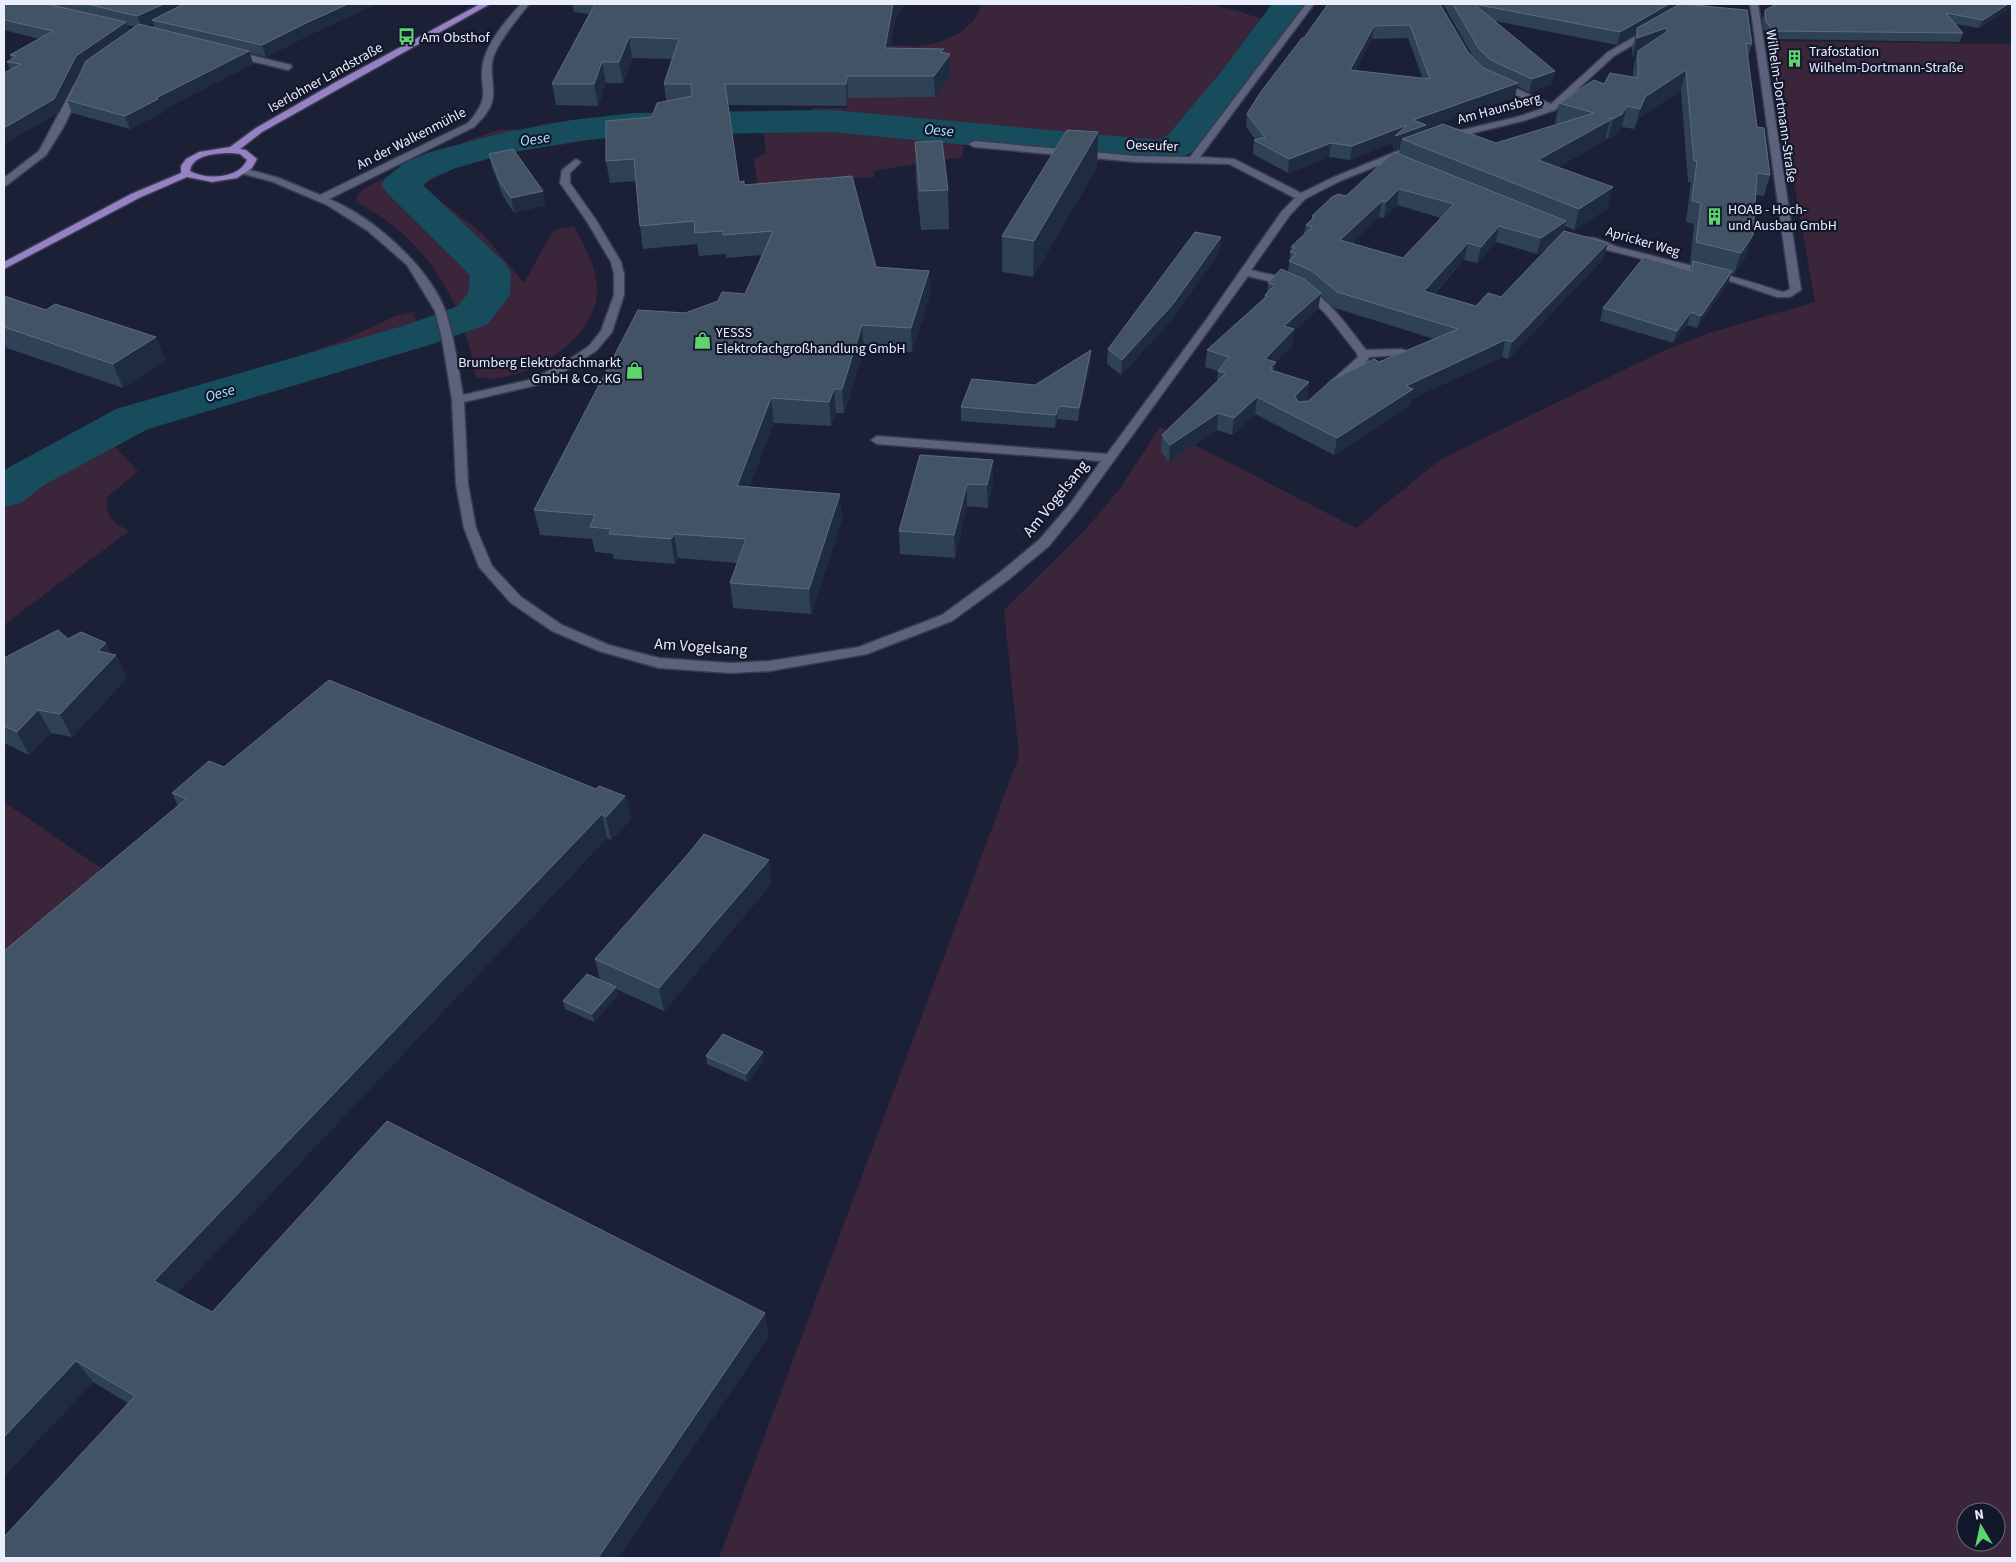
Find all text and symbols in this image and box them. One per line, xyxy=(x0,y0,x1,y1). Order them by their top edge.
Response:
bus stop icon: Am Obsthof xyxy=(397,27,417,47)
place label: Am Obsthof xyxy=(421,28,491,48)
street label: Wilhelm-Dortmann-Straße xyxy=(1760,28,1802,184)
street label: Iserlohner Landstraße xyxy=(264,38,387,118)
place label: Trafostation Wilhelm-Dortmann-Straße xyxy=(1809,42,1964,78)
building icon: Trafostation Wilhelm-Dortmann-Straße xyxy=(1785,49,1805,69)
street label: Am Haunsberg xyxy=(1455,88,1543,130)
street label: An der Walkenmühle xyxy=(353,103,470,175)
water label: Oese xyxy=(923,119,955,142)
water label: Oese xyxy=(519,127,551,152)
street label: Oeseufer xyxy=(1125,135,1179,157)
place label: HOAB - Hoch- und Ausbau GmbH xyxy=(1728,200,1837,236)
building icon: HOAB - Hoch- und Ausbau GmbH xyxy=(1704,207,1724,227)
street label: Apricker Weg xyxy=(1603,222,1682,262)
place label: YESSS Elektrofachgroßhandlung GmbH xyxy=(715,323,906,359)
shop icon: YESSS Elektrofachgroßhandlung GmbH xyxy=(692,330,712,350)
place label: Brumberg Elektrofachmarkt GmbH & Co. KG xyxy=(458,353,621,389)
shop icon: Brumberg Elektrofachmarkt GmbH & Co. KG xyxy=(625,360,645,380)
water label: Oese xyxy=(203,379,237,408)
street label: Am Vogelsang xyxy=(1018,455,1094,542)
street label: Am Vogelsang xyxy=(654,633,748,661)
north arrow xyxy=(1956,1502,2006,1552)
text: N xyxy=(1973,1505,1985,1526)

